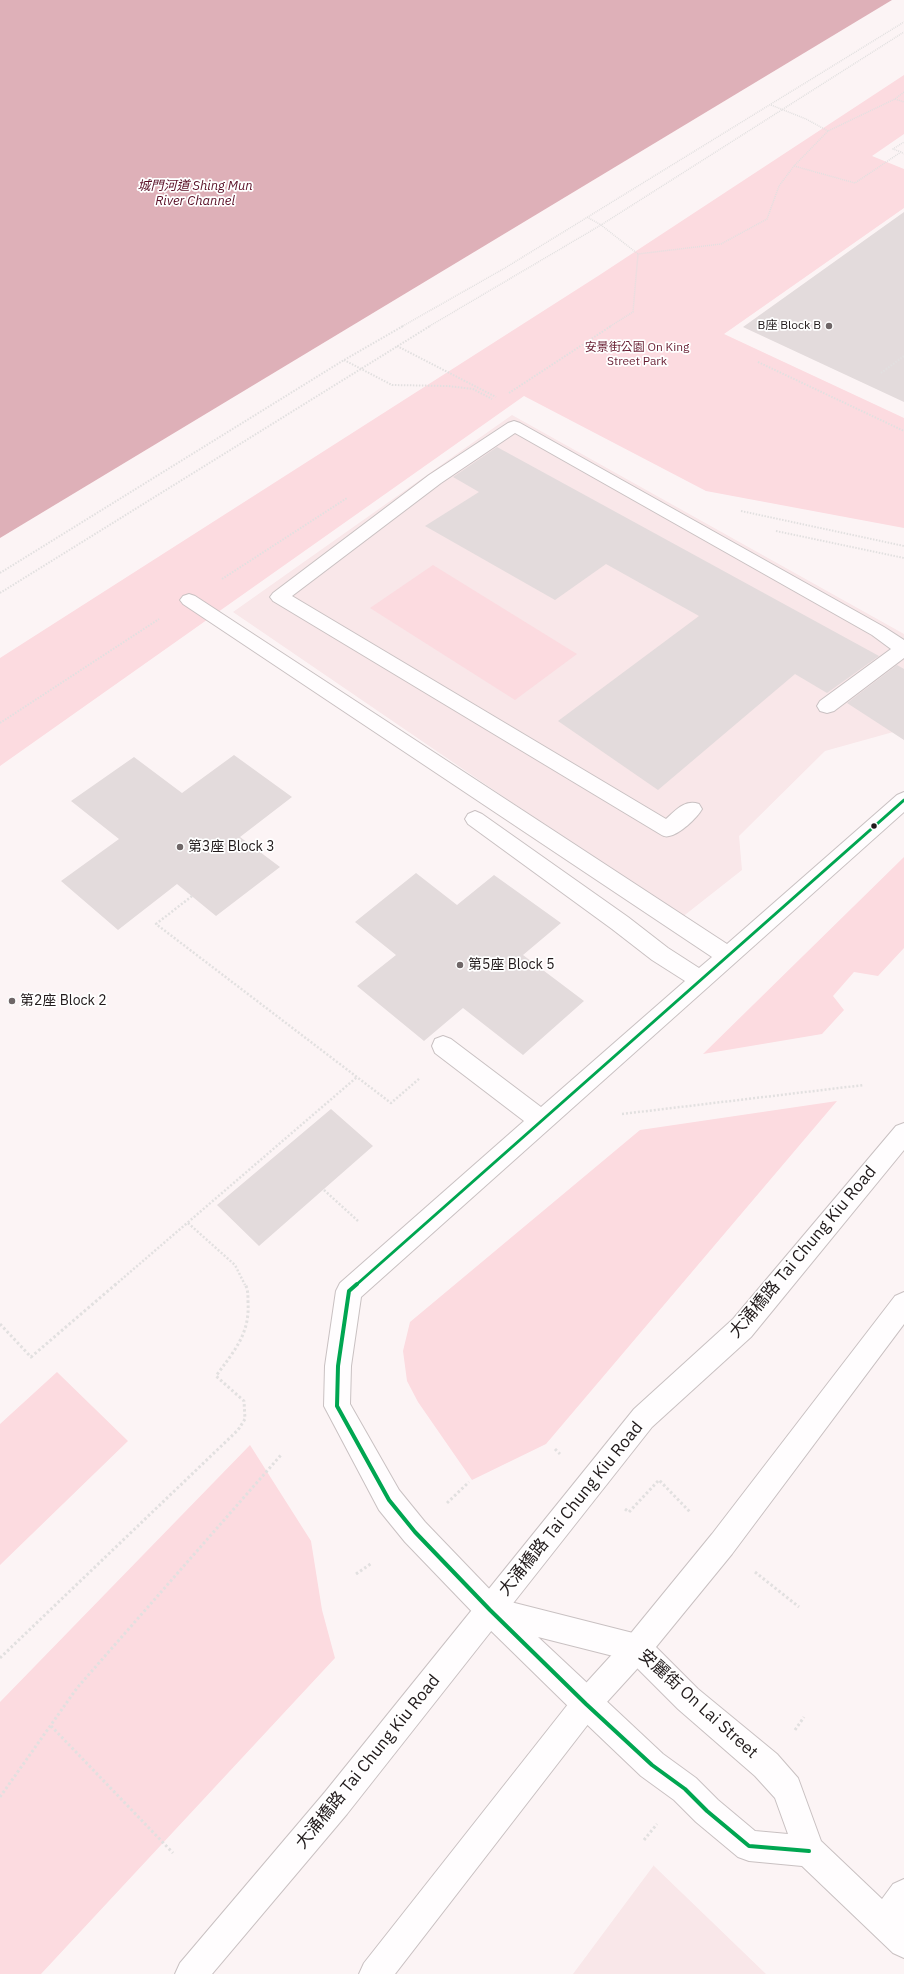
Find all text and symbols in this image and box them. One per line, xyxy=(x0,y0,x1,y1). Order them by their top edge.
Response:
water label: 城門河道 Shing Mun River Channel xyxy=(137,178,253,209)
place label: B座 Block B xyxy=(757,319,821,333)
marker: B座 Block B xyxy=(824,321,834,331)
park label: 安景街公園 On King Street Park xyxy=(585,341,689,369)
unlabelled marker xyxy=(869,821,879,831)
place label: 第3座 Block 3 xyxy=(188,839,275,855)
marker: 第3座 Block 3 xyxy=(175,842,185,852)
place label: 第5座 Block 5 xyxy=(468,957,555,973)
marker: 第5座 Block 5 xyxy=(455,960,465,970)
place label: 第2座 Block 2 xyxy=(20,993,107,1009)
marker: 第2座 Block 2 xyxy=(7,996,17,1006)
street label: 大涌橋路 Tai Chung Kiu Road xyxy=(725,1162,881,1342)
street label: 大涌橋路 Tai Chung Kiu Road xyxy=(494,1418,648,1600)
street label: 安麗街 On Lai Street xyxy=(634,1645,762,1763)
street label: 大涌橋路 Tai Chung Kiu Road xyxy=(291,1671,445,1853)

